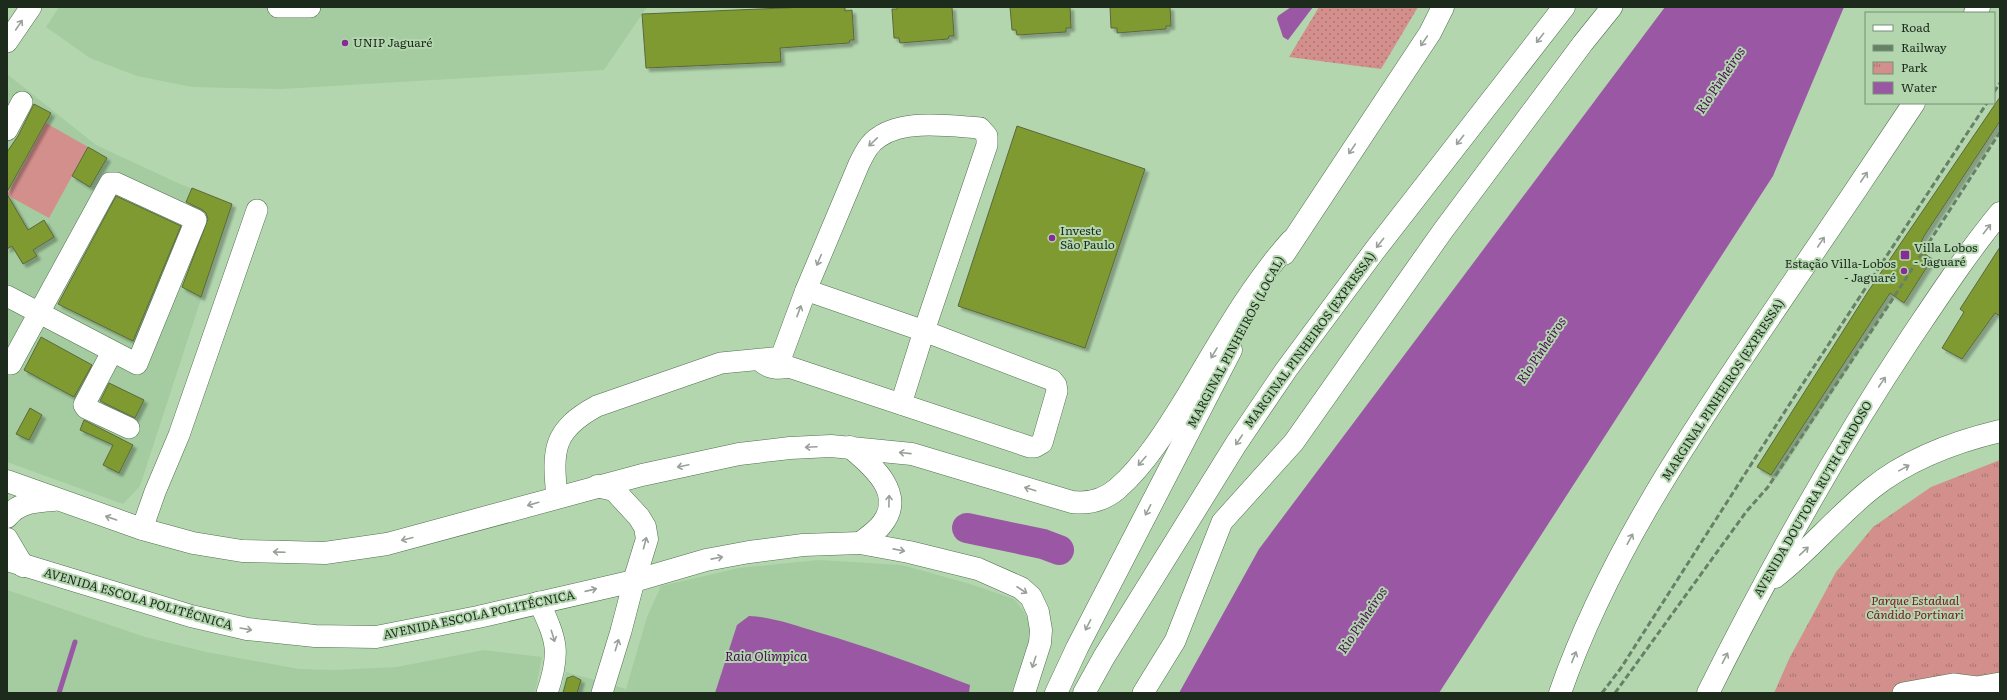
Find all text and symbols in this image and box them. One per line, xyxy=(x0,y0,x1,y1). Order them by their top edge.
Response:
legend xyxy=(1865,12,1995,104)
text: Road xyxy=(1901,18,1931,36)
one-way arrow xyxy=(15,19,23,30)
one-way arrow xyxy=(1536,32,1544,43)
place label: UNIP Jaguaré xyxy=(353,33,432,51)
one-way arrow xyxy=(1420,35,1428,47)
marker: UNIP Jaguaré xyxy=(340,38,350,48)
text: Railway xyxy=(1901,38,1947,56)
water label: Rio Pinheiros xyxy=(1690,42,1749,117)
text: Park xyxy=(1901,58,1928,76)
text: Water xyxy=(1901,78,1937,96)
one-way arrow xyxy=(1456,135,1464,146)
one-way arrow xyxy=(868,137,878,147)
one-way arrow xyxy=(1348,143,1356,154)
one-way arrow xyxy=(1860,172,1868,183)
place label: Investe São Paulo xyxy=(1060,221,1115,253)
one-way arrow xyxy=(1983,224,1992,235)
marker: Investe São Paulo xyxy=(1047,233,1057,243)
one-way arrow xyxy=(1817,236,1825,247)
one-way arrow xyxy=(1376,237,1385,248)
place label: Villa Lobos - Jaguaré xyxy=(1914,238,1978,270)
street label: MARGINAL PINHEIROS (EXPRESSA) xyxy=(1239,248,1379,431)
marker: Villa Lobos - Jaguaré xyxy=(1899,249,1911,261)
street label: MARGINAL PINHEIROS (LOCAL) xyxy=(1182,252,1288,431)
one-way arrow xyxy=(814,253,822,265)
place label: Estação Villa-Lobos - Jaguaré xyxy=(1785,254,1897,286)
marker: Estação Villa-Lobos - Jaguaré xyxy=(1899,266,1909,276)
street label: MARGINAL PINHEIROS (EXPRESSA) xyxy=(1656,295,1788,484)
one-way arrow xyxy=(795,306,803,318)
water label: Rio Pinheiros xyxy=(1511,312,1570,387)
one-way arrow xyxy=(1209,347,1217,359)
one-way arrow xyxy=(1878,376,1886,388)
street label: AVENIDA DOUTORA RUTH CARDOSO xyxy=(1748,397,1876,600)
one-way arrow xyxy=(1235,434,1243,445)
one-way arrow xyxy=(805,444,818,451)
one-way arrow xyxy=(899,449,912,457)
one-way arrow xyxy=(1138,456,1147,467)
one-way arrow xyxy=(677,462,690,470)
one-way arrow xyxy=(1898,464,1910,471)
one-way arrow xyxy=(1024,485,1037,492)
one-way arrow xyxy=(885,495,893,508)
one-way arrow xyxy=(526,501,539,508)
one-way arrow xyxy=(1144,504,1151,516)
one-way arrow xyxy=(105,514,118,521)
one-way arrow xyxy=(1627,533,1634,545)
one-way arrow xyxy=(401,536,414,543)
one-way arrow xyxy=(642,537,649,550)
one-way arrow xyxy=(892,546,905,554)
one-way arrow xyxy=(1799,546,1809,555)
one-way arrow xyxy=(273,548,286,556)
one-way arrow xyxy=(710,554,723,562)
street label: AVENIDA ESCOLA POLITÉCNICA xyxy=(42,562,235,634)
water label: Rio Pinheiros xyxy=(1332,582,1391,657)
street label: AVENIDA ESCOLA POLITÉCNICA xyxy=(381,585,576,643)
one-way arrow xyxy=(584,586,597,594)
one-way arrow xyxy=(1016,586,1027,594)
park label: Parque Estadual Cândido Portinari xyxy=(1866,591,1964,623)
one-way arrow xyxy=(1084,619,1092,631)
one-way arrow xyxy=(239,625,252,633)
one-way arrow xyxy=(550,629,557,642)
one-way arrow xyxy=(614,638,621,651)
water label: Raia Olímpica xyxy=(725,646,808,665)
one-way arrow xyxy=(1571,651,1578,663)
one-way arrow xyxy=(1722,652,1729,664)
one-way arrow xyxy=(1030,655,1037,668)

